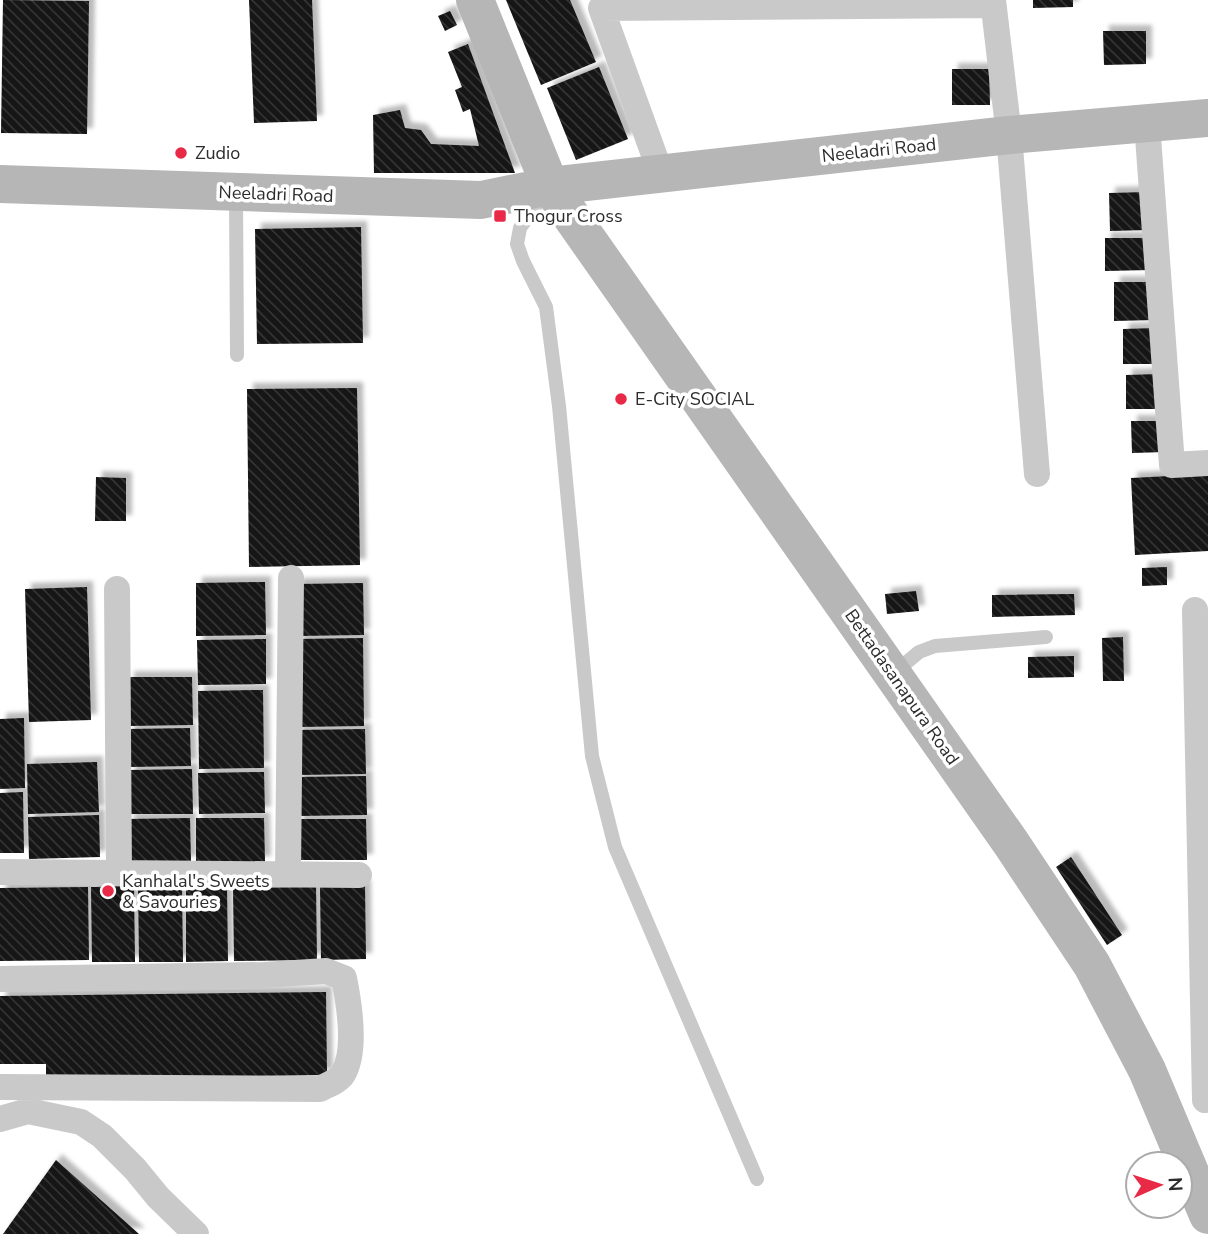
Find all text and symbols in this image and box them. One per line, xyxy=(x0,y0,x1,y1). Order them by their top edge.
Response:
street label: Neeladri Road xyxy=(821,132,937,168)
place label: Zudio xyxy=(195,141,240,165)
marker: Zudio xyxy=(173,145,189,161)
street label: Neeladri Road xyxy=(218,180,334,208)
place label: Thogur Cross xyxy=(514,204,623,228)
marker: Thogur Cross xyxy=(492,208,508,224)
place label: E-City SOCIAL xyxy=(635,387,754,411)
marker: E-City SOCIAL xyxy=(613,391,629,407)
street label: Bettadasanapura Road xyxy=(839,604,965,770)
place label: Kanhalal's Sweets & Savouries xyxy=(122,869,270,914)
marker: Kanhalal's Sweets & Savouries xyxy=(100,883,116,899)
north arrow xyxy=(1124,1150,1194,1220)
text: N xyxy=(1162,1176,1188,1192)

